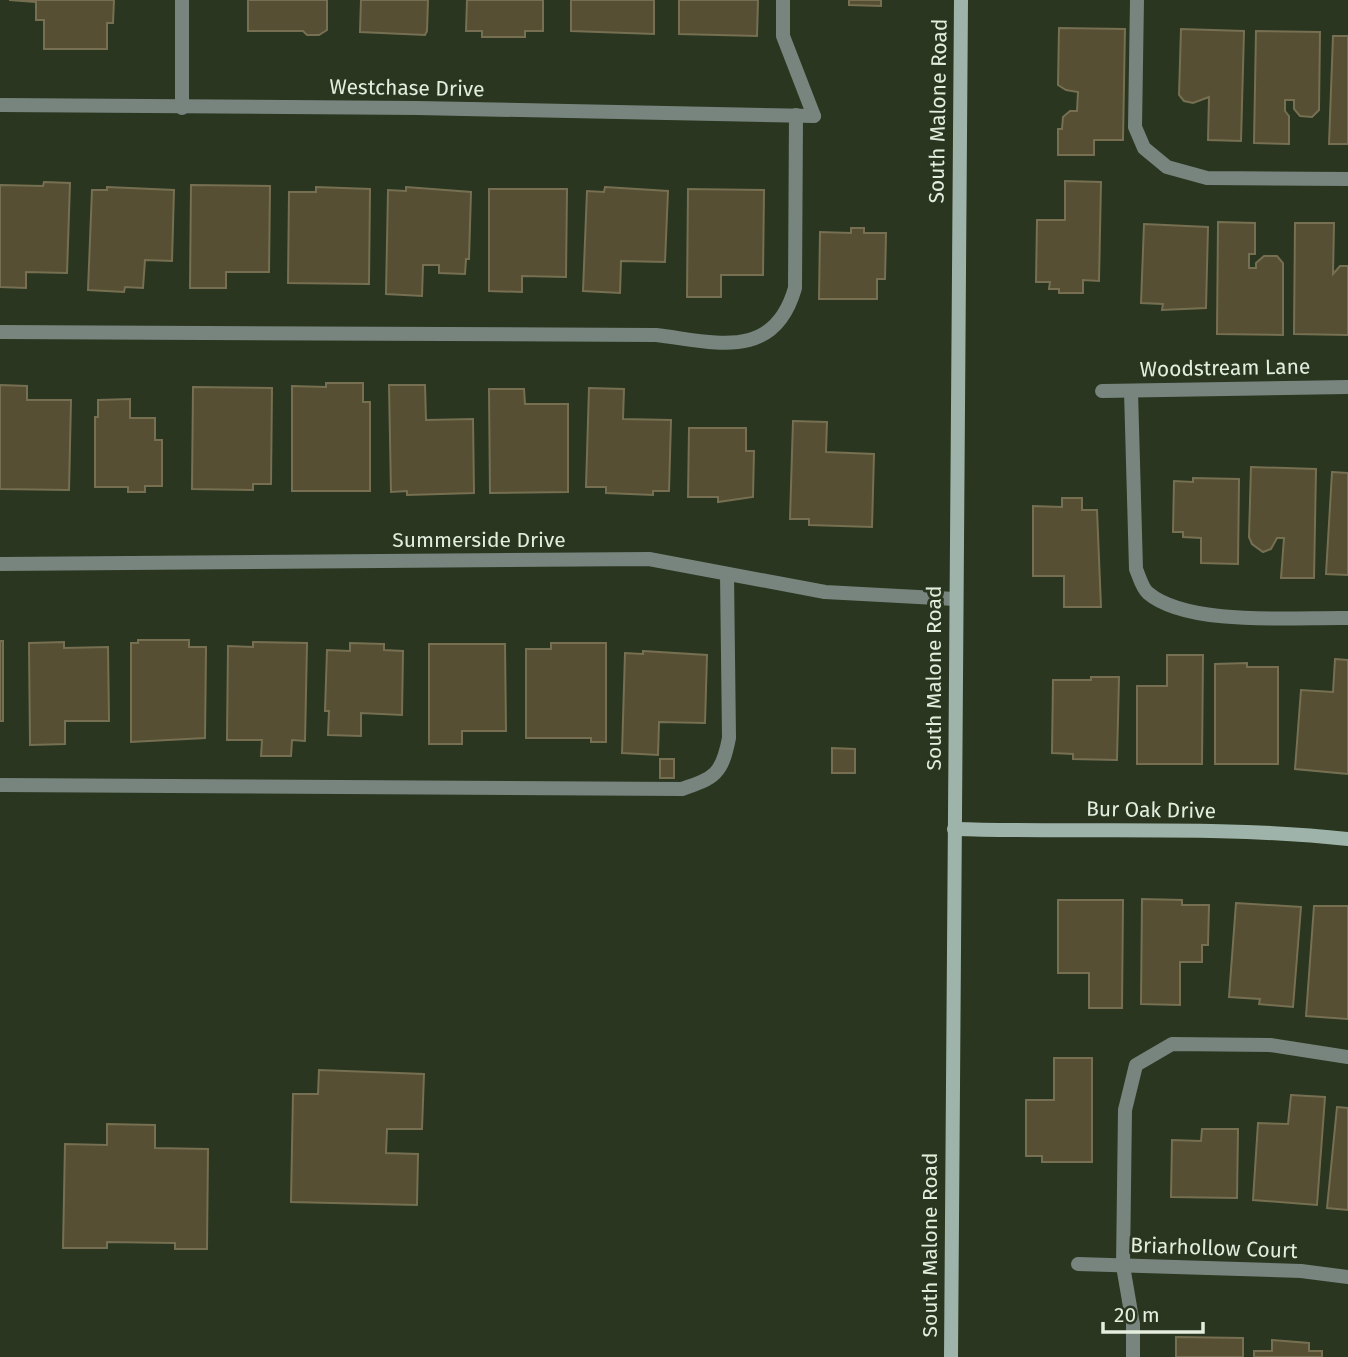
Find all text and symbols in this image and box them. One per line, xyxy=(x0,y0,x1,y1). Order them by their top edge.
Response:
street label: South Malone Road xyxy=(923,18,953,204)
street label: Westchase Drive xyxy=(329,74,485,102)
street label: Woodstream Lane xyxy=(1139,354,1311,382)
street label: Summerside Drive xyxy=(392,527,566,553)
street label: South Malone Road xyxy=(921,586,947,771)
street label: Bur Oak Drive xyxy=(1086,796,1216,824)
street label: South Malone Road xyxy=(917,1153,943,1338)
street label: Briarhollow Court xyxy=(1130,1232,1299,1264)
scale bar xyxy=(1103,1290,1203,1334)
text: 20 m xyxy=(1114,1302,1160,1328)

